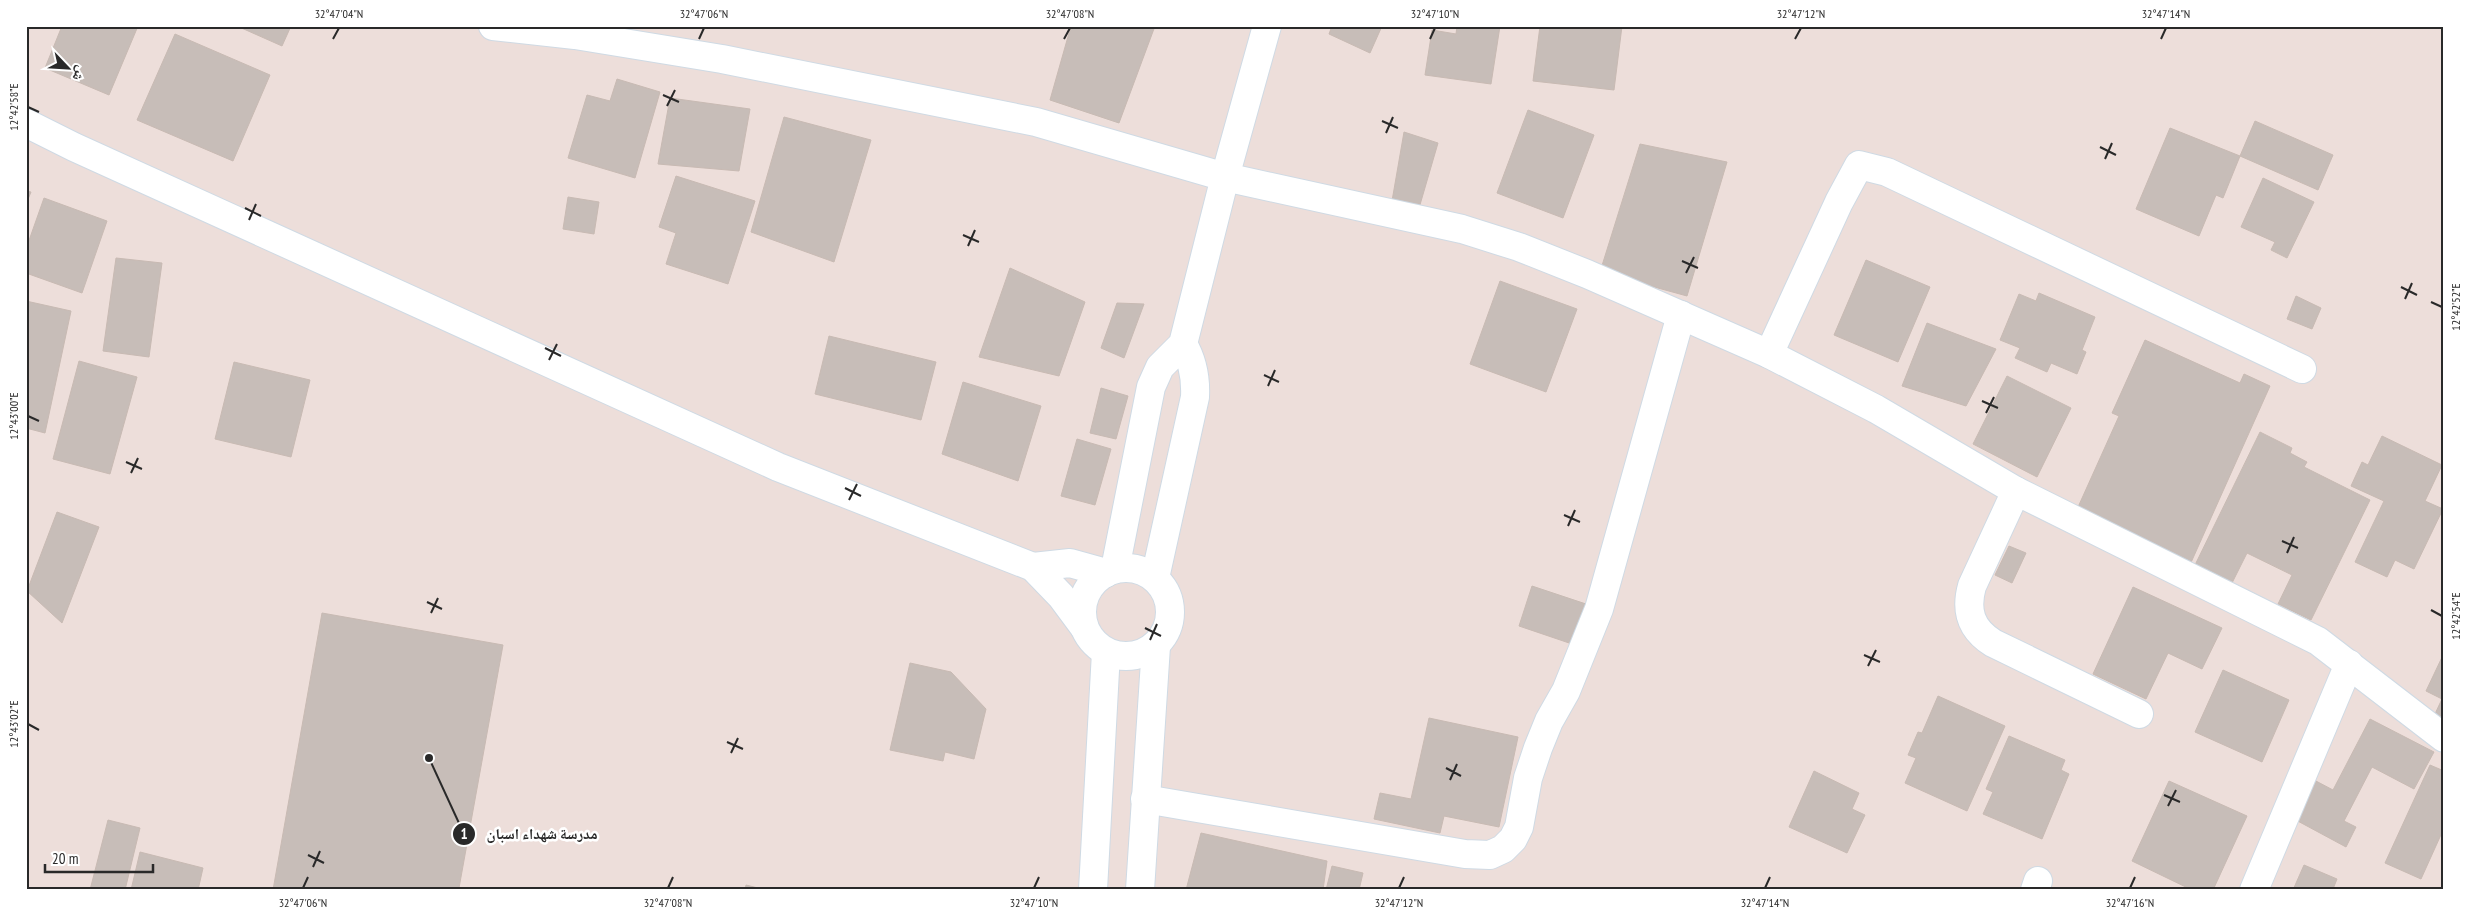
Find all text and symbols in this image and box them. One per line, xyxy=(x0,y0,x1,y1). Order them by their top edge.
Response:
text: 32°47'04"N xyxy=(315,6,363,21)
text: 32°47'06"N xyxy=(680,6,728,21)
text: 32°47'08"N xyxy=(1046,6,1094,21)
text: 32°47'10"N xyxy=(1411,6,1459,21)
text: 32°47'12"N xyxy=(1777,6,1825,21)
text: 32°47'14"N xyxy=(2142,6,2190,21)
north arrow xyxy=(42,42,92,92)
text: ش xyxy=(68,63,91,84)
text: 12°42'58"E xyxy=(6,83,21,131)
text: 12°42'52"E xyxy=(2448,283,2463,331)
text: 12°43'00"E xyxy=(6,392,21,440)
text: 12°42'54"E xyxy=(2448,592,2463,640)
text: 12°43'02"E xyxy=(6,700,21,748)
callout: مدرسة شهداء اسبان xyxy=(451,819,607,849)
text: 1 xyxy=(460,824,468,843)
text: مدرسة شهداء اسبان xyxy=(487,824,597,843)
scale bar xyxy=(45,841,152,873)
text: 20 m xyxy=(52,849,78,868)
text: 32°47'06"N xyxy=(279,895,327,910)
text: 32°47'08"N xyxy=(644,895,692,910)
text: 32°47'10"N xyxy=(1010,895,1058,910)
text: 32°47'12"N xyxy=(1375,895,1423,910)
text: 32°47'14"N xyxy=(1741,895,1789,910)
text: 32°47'16"N xyxy=(2106,895,2154,910)

